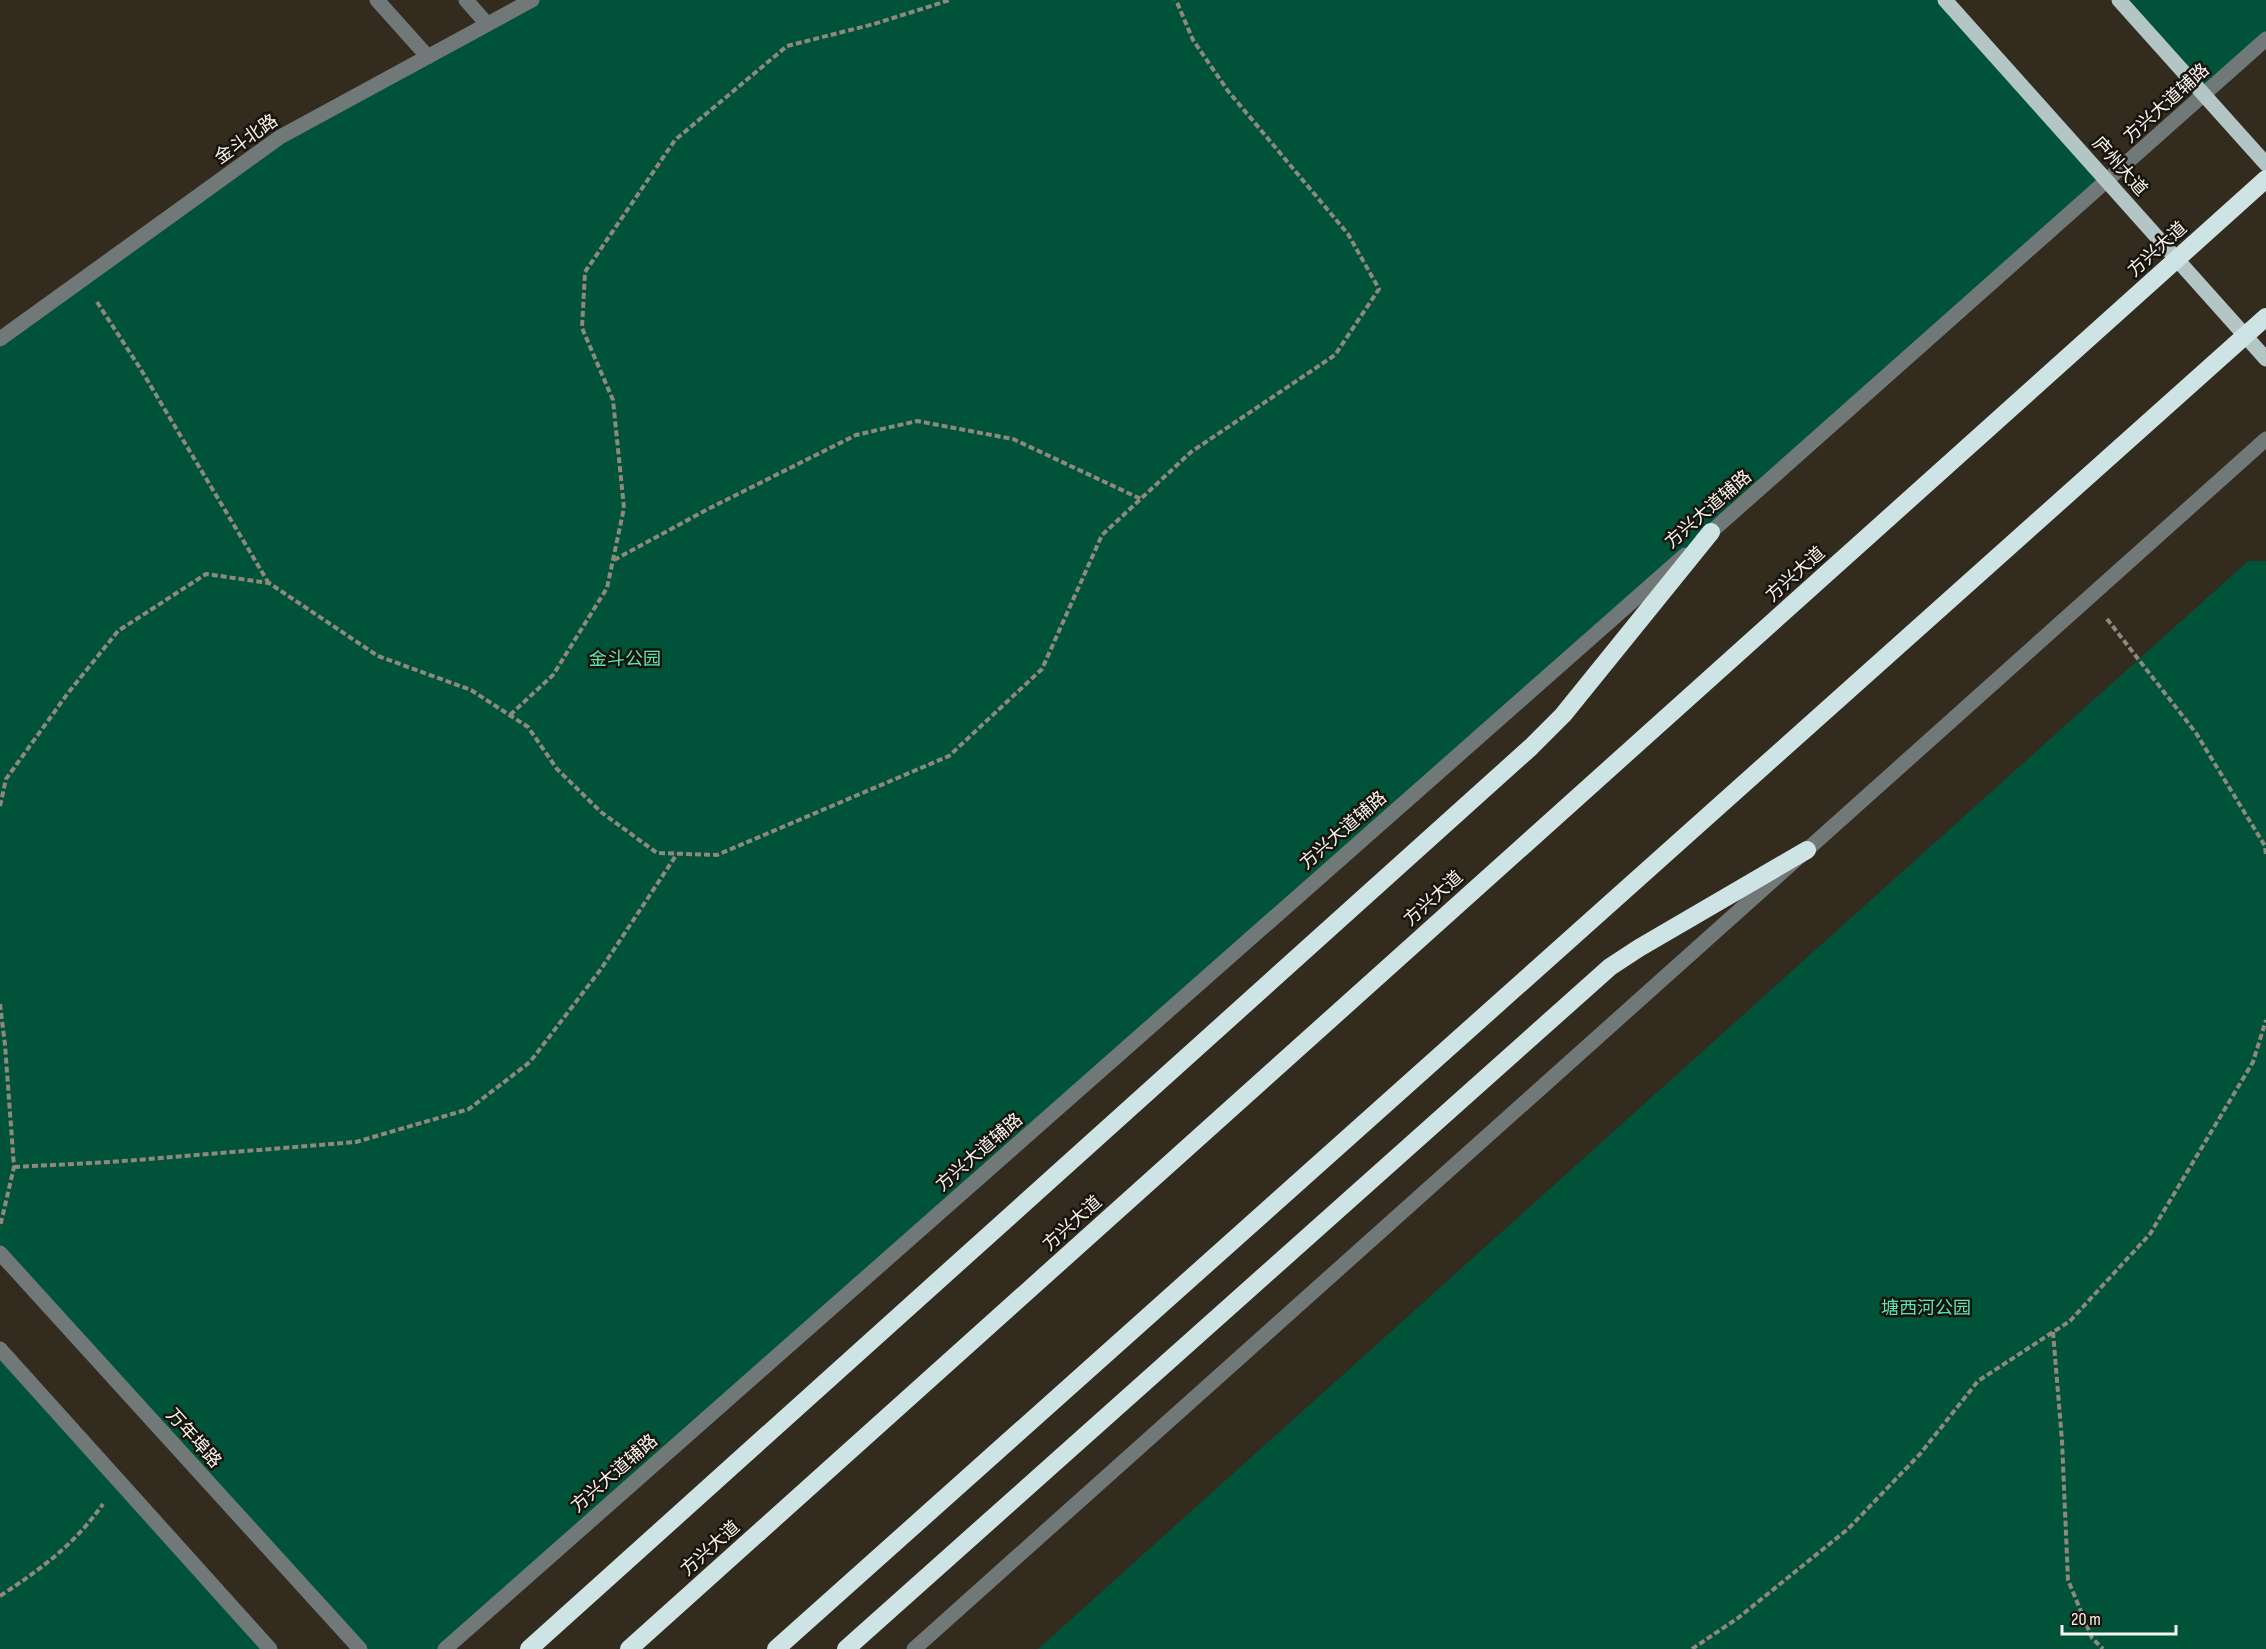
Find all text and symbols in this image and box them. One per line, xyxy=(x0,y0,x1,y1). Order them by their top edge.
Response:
street label: 方兴大道辅路 xyxy=(2119,59,2213,147)
street label: 金斗北路 xyxy=(211,110,282,169)
street label: 庐州大道 xyxy=(2088,133,2152,200)
street label: 方兴大道 xyxy=(2124,217,2191,281)
street label: 方兴大道辅路 xyxy=(1661,466,1756,553)
street label: 方兴大道 xyxy=(1762,542,1829,606)
park label: 金斗公园 xyxy=(589,649,661,670)
street label: 方兴大道辅路 xyxy=(1296,787,1391,874)
street label: 方兴大道 xyxy=(1400,866,1467,930)
street label: 方兴大道辅路 xyxy=(932,1109,1027,1196)
street label: 方兴大道 xyxy=(1039,1191,1106,1255)
park label: 塘西河公园 xyxy=(1881,1298,1971,1319)
street label: 万年埠路 xyxy=(162,1405,226,1472)
street label: 方兴大道辅路 xyxy=(567,1430,662,1517)
street label: 方兴大道 xyxy=(677,1516,744,1580)
scale bar xyxy=(2062,1598,2176,1636)
text: 20 m xyxy=(2071,1609,2101,1630)

